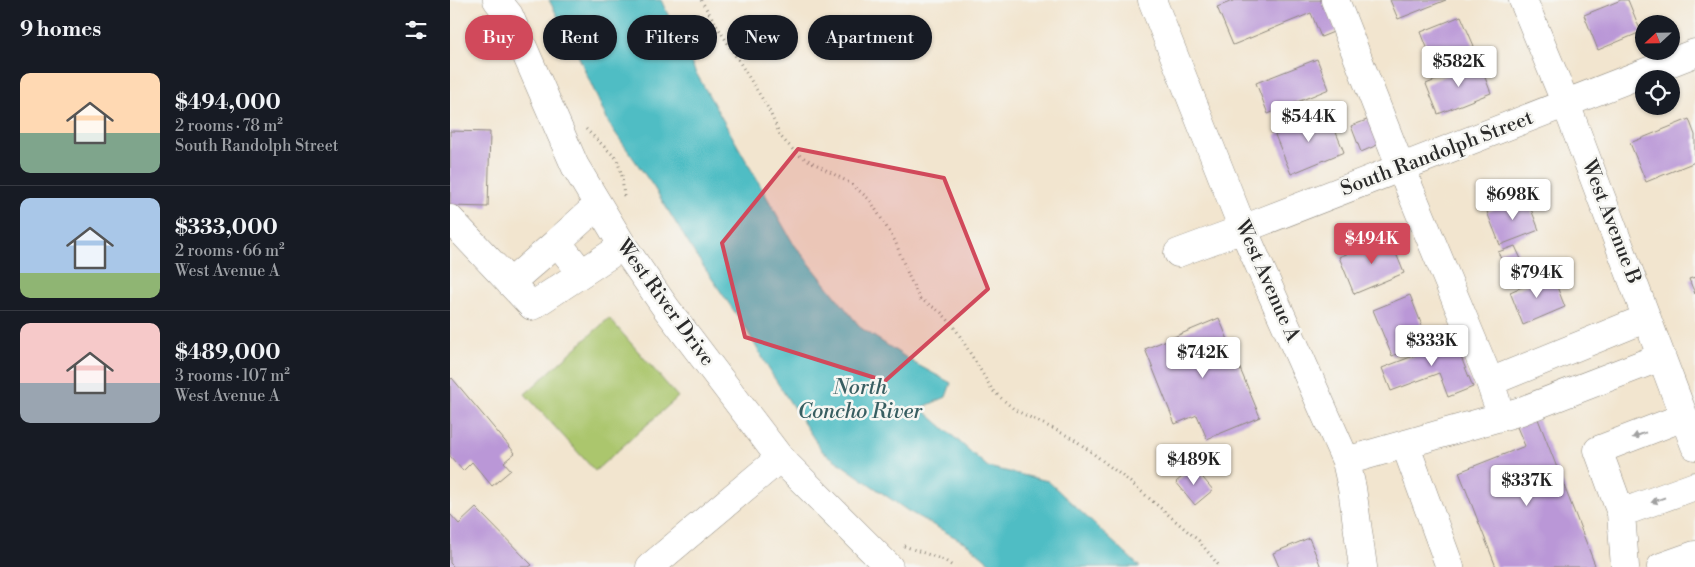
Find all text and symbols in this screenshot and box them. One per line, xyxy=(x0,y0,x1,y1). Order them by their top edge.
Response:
chip: Buy xyxy=(465,15,533,60)
chip: Rent xyxy=(543,15,617,60)
chip: Filters xyxy=(627,15,717,60)
chip: New xyxy=(727,15,798,60)
chip: Apartment xyxy=(808,15,932,60)
north arrow xyxy=(1635,15,1680,60)
map controls xyxy=(1635,15,1680,115)
icon: filters xyxy=(402,16,430,44)
text: 9 homes xyxy=(20,17,101,43)
pin: $582K xyxy=(1424,46,1494,88)
text: $582K xyxy=(1433,52,1485,72)
button: locate xyxy=(1635,70,1680,115)
text: $494,000 xyxy=(175,90,281,116)
icon: home xyxy=(60,93,120,153)
pin: $544K xyxy=(1274,100,1344,143)
street label: South Randolph Street xyxy=(1337,106,1537,202)
text: $544K xyxy=(1282,107,1336,127)
text: 2 rooms · 78 m² xyxy=(175,116,283,136)
text: South Randolph Street xyxy=(175,136,338,156)
street label: West Avenue B xyxy=(1575,155,1646,288)
pin: $698K xyxy=(1478,178,1548,221)
text: $698K xyxy=(1487,185,1539,205)
text: $333,000 xyxy=(175,215,278,241)
street label: West Avenue A xyxy=(1229,215,1306,347)
icon: home xyxy=(60,218,120,278)
pin: $494K xyxy=(1337,222,1407,265)
text: $494K xyxy=(1345,229,1399,249)
street label: West River Drive xyxy=(610,234,719,371)
text: 2 rooms · 66 m² xyxy=(175,241,285,261)
pin: $794K xyxy=(1502,256,1572,299)
text: West Avenue A xyxy=(175,261,280,281)
text: $794K xyxy=(1511,263,1563,283)
pin: $333K xyxy=(1397,324,1467,367)
text: $333K xyxy=(1406,331,1458,351)
pin: $742K xyxy=(1168,336,1238,379)
text: $489,000 xyxy=(175,340,280,366)
icon: home xyxy=(60,343,120,403)
text: $742K xyxy=(1177,343,1229,363)
text: 3 rooms · 107 m² xyxy=(175,366,290,386)
water label: North Concho River xyxy=(798,375,923,425)
text: West Avenue A xyxy=(175,386,280,406)
one-way arrow xyxy=(1631,431,1646,439)
pin: $489K xyxy=(1159,444,1229,486)
text: $489K xyxy=(1167,450,1221,470)
pin: $337K xyxy=(1492,464,1562,507)
text: $337K xyxy=(1502,471,1552,491)
one-way arrow xyxy=(1650,496,1665,504)

